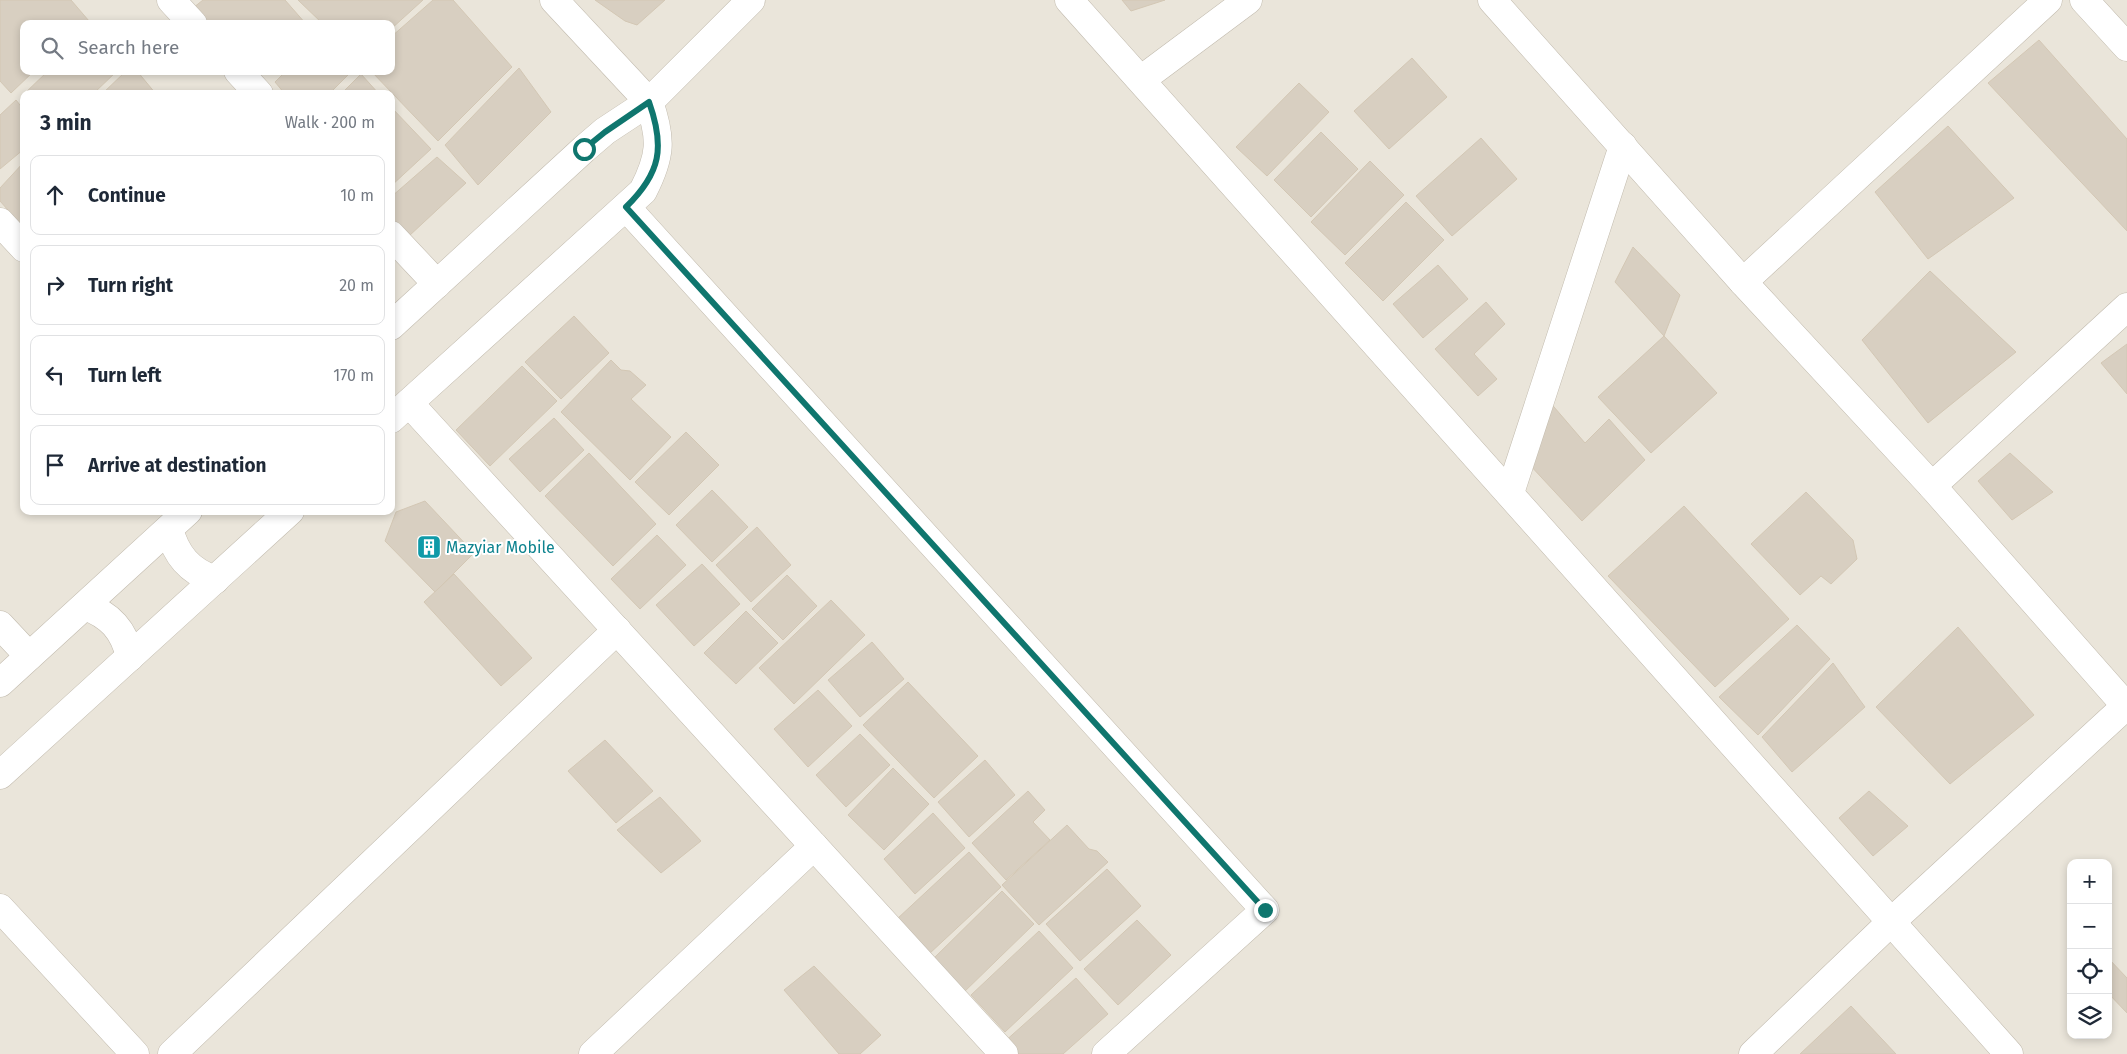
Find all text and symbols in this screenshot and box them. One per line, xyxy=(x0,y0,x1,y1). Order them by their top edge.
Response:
search box xyxy=(20,20,395,75)
icon: search xyxy=(38,34,66,62)
text: Search here xyxy=(78,36,179,59)
text: 3 min xyxy=(40,110,92,136)
text: Walk · 200 m xyxy=(285,113,375,132)
route start xyxy=(573,138,596,161)
icon: ahead xyxy=(41,181,69,209)
text: Continue xyxy=(88,184,166,207)
text: 10 m xyxy=(340,186,374,205)
icon: right xyxy=(41,271,69,299)
text: Turn right xyxy=(88,274,173,297)
text: 20 m xyxy=(339,276,374,295)
icon: left xyxy=(41,361,69,389)
text: Turn left xyxy=(88,364,162,387)
text: 170 m xyxy=(333,366,374,385)
icon: arrive xyxy=(41,451,69,479)
text: Arrive at destination xyxy=(88,454,267,477)
building icon: Mazyiar Mobile xyxy=(416,534,442,560)
place label: Mazyiar Mobile xyxy=(446,538,555,557)
map controls xyxy=(2067,859,2112,1039)
button: + xyxy=(2067,859,2112,904)
route end xyxy=(1254,899,1277,922)
button: − xyxy=(2067,904,2112,949)
button: locate xyxy=(2067,949,2112,994)
button: layers xyxy=(2067,994,2112,1039)

